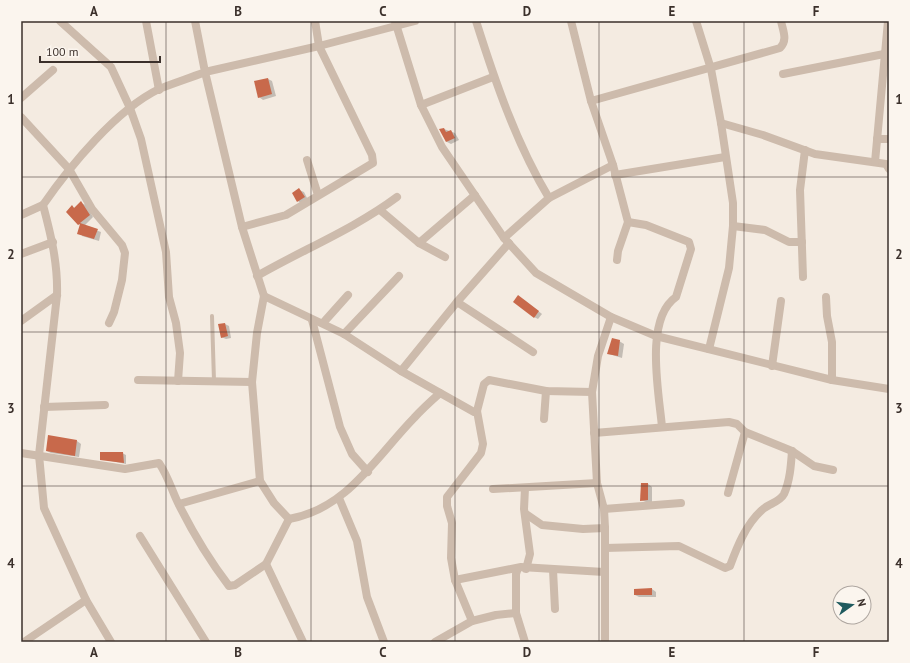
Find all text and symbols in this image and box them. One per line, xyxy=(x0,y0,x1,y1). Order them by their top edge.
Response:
text: A xyxy=(90,3,98,20)
text: B xyxy=(234,3,242,20)
text: C xyxy=(379,3,387,20)
text: D xyxy=(523,3,531,20)
text: E xyxy=(669,3,676,20)
text: F xyxy=(813,3,820,20)
scale bar xyxy=(40,38,160,64)
text: 100 m xyxy=(46,44,79,59)
text: 1 xyxy=(7,91,15,108)
text: 1 xyxy=(895,91,903,108)
text: 2 xyxy=(7,246,15,263)
text: 2 xyxy=(895,246,903,263)
text: 3 xyxy=(7,400,15,417)
text: 3 xyxy=(895,400,903,417)
text: 4 xyxy=(7,555,15,572)
text: 4 xyxy=(895,555,903,572)
north arrow xyxy=(832,585,872,625)
text: N xyxy=(854,597,869,608)
text: A xyxy=(90,644,98,661)
text: B xyxy=(234,644,242,661)
text: C xyxy=(379,644,387,661)
text: D xyxy=(523,644,531,661)
text: E xyxy=(669,644,676,661)
text: F xyxy=(813,644,820,661)

